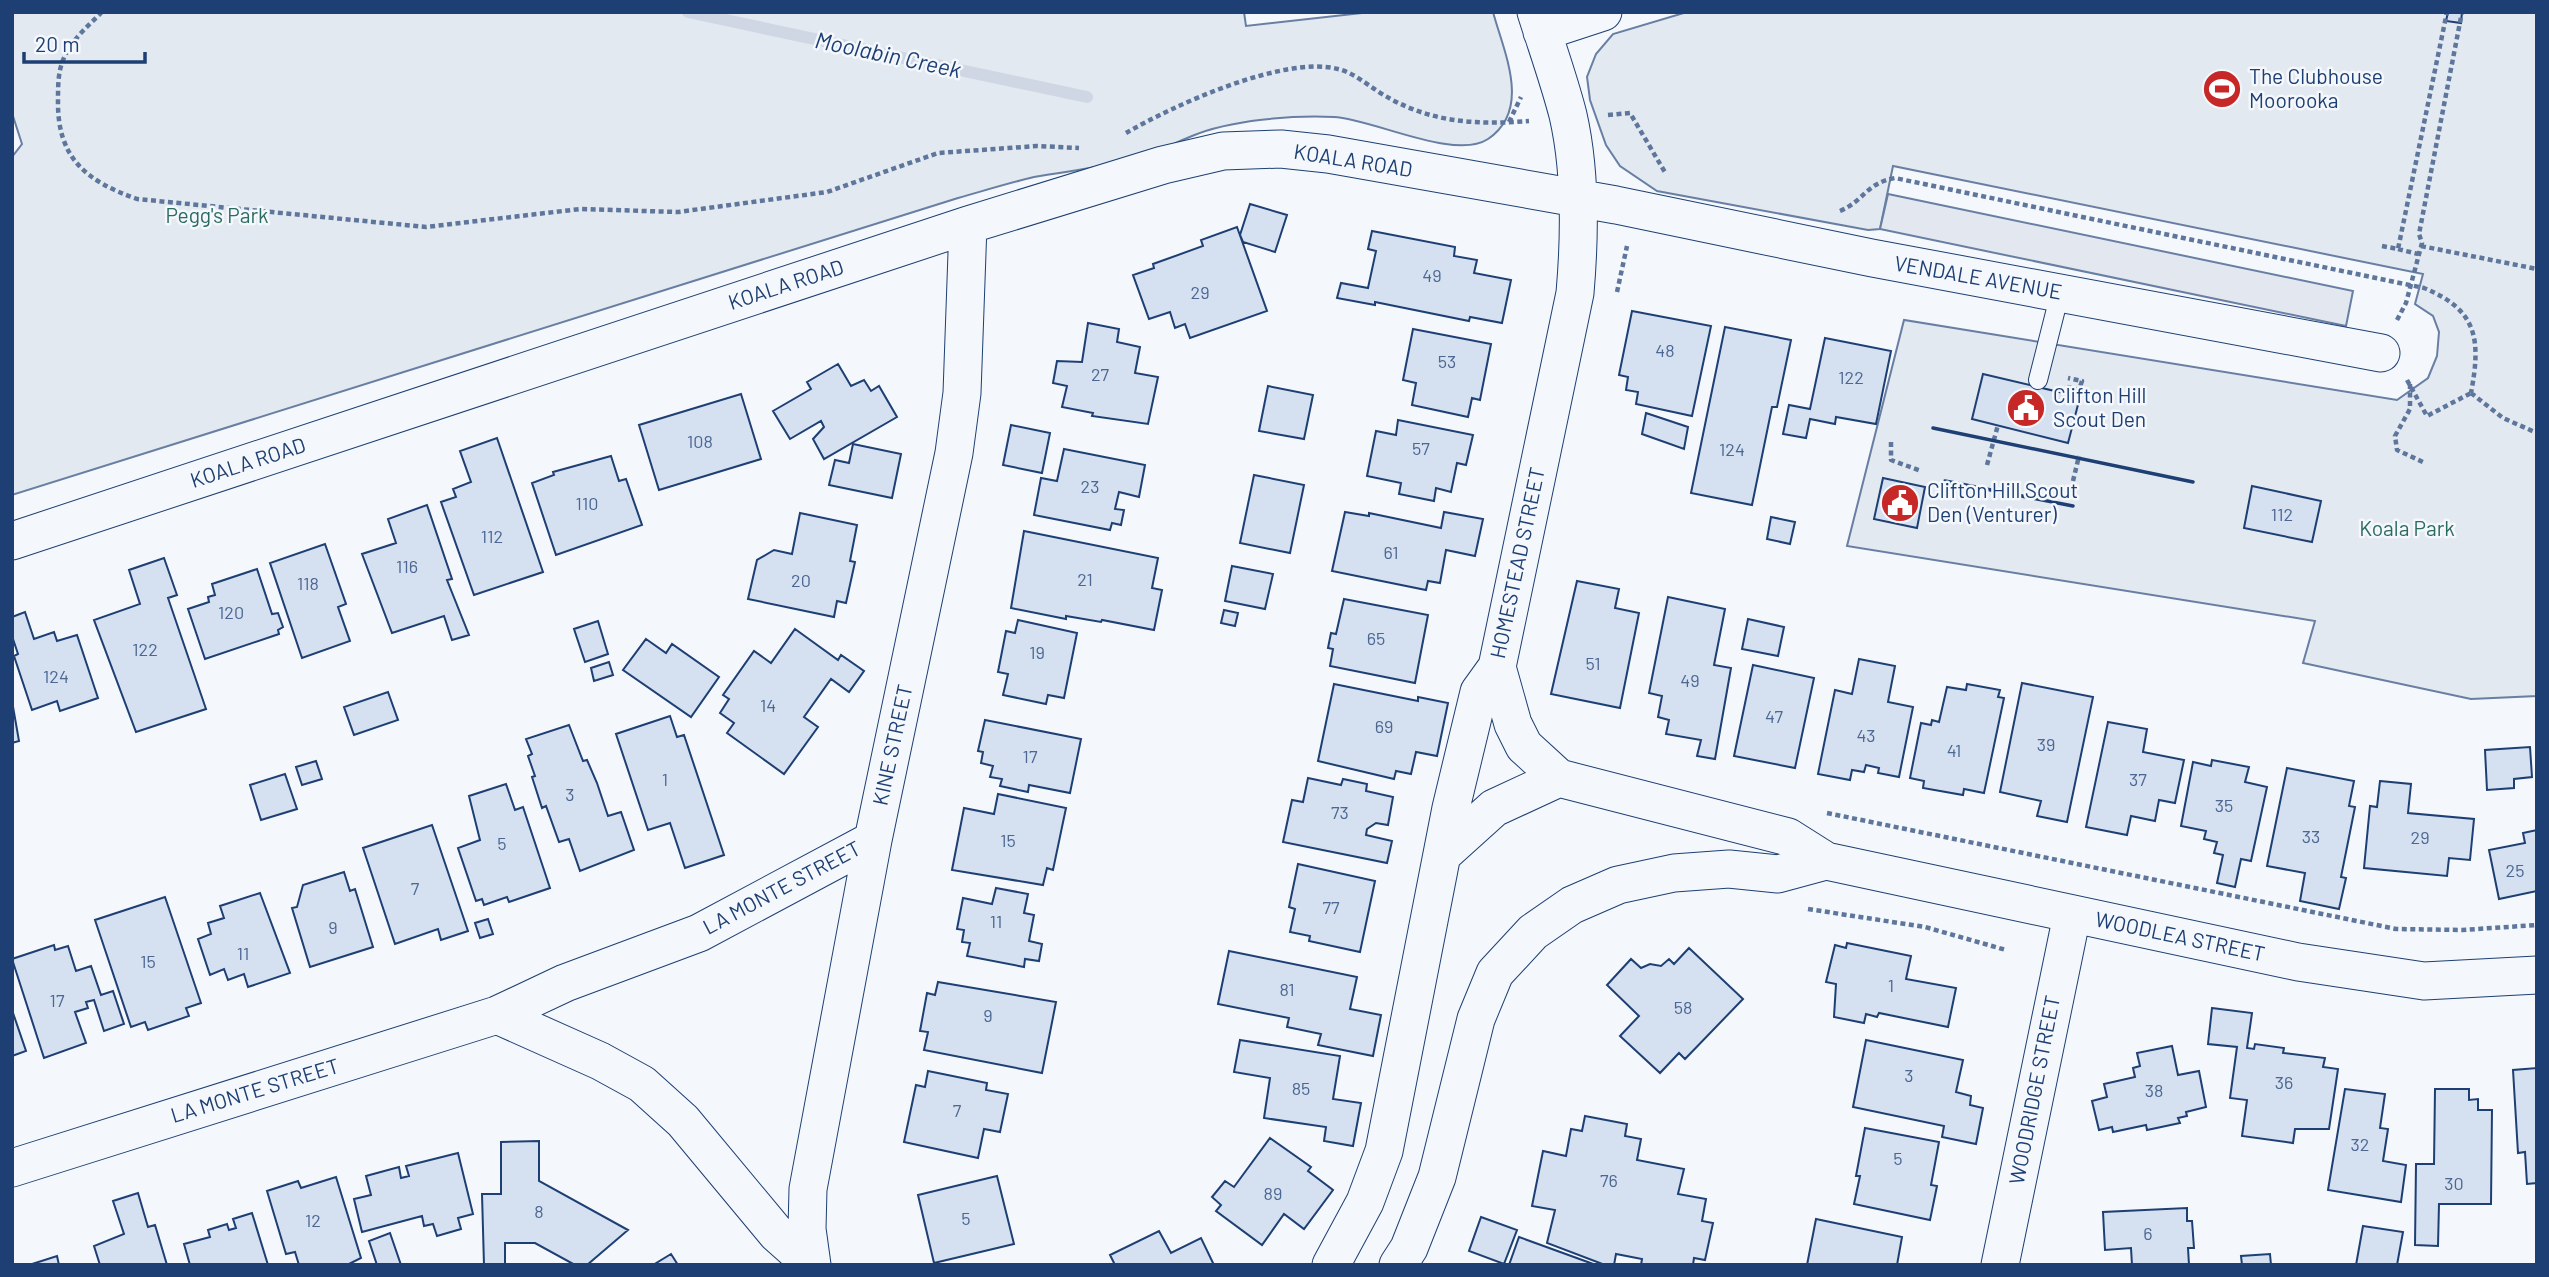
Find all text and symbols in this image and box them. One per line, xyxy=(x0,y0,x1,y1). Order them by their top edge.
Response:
scale bar xyxy=(24,21,145,65)
water label: Moolabin Creek xyxy=(813,25,964,83)
text: 20 m xyxy=(35,31,80,56)
place label: The Clubhouse Moorooka xyxy=(2249,63,2383,112)
sports icon: The Clubhouse Moorooka xyxy=(2201,68,2243,110)
street label: KOALA ROAD xyxy=(1292,138,1414,181)
park label: Pegg's Park xyxy=(165,202,269,227)
street label: VENDALE AVENUE xyxy=(1892,249,2064,304)
street label: KOALA ROAD xyxy=(725,253,846,314)
house number: 49 xyxy=(1422,264,1442,286)
house number: 29 xyxy=(1190,281,1210,303)
house number: 48 xyxy=(1655,339,1675,361)
house number: 53 xyxy=(1438,350,1456,372)
house number: 27 xyxy=(1091,363,1110,385)
house number: 122 xyxy=(1838,366,1864,388)
place label: Clifton Hill Scout Den xyxy=(2053,382,2146,431)
public building icon: Clifton Hill Scout Den xyxy=(2005,387,2047,429)
house number: 108 xyxy=(687,430,713,452)
street label: KOALA ROAD xyxy=(187,431,308,492)
house number: 57 xyxy=(1412,437,1430,459)
house number: 124 xyxy=(1719,438,1745,460)
street label: HOMESTEAD STREET xyxy=(1484,465,1549,661)
house number: 23 xyxy=(1081,475,1099,497)
place label: Clifton Hill Scout Den (Venturer) xyxy=(1927,477,2078,526)
public building icon: Clifton Hill Scout Den (Venturer) xyxy=(1879,482,1921,524)
house number: 110 xyxy=(576,492,598,514)
house number: 112 xyxy=(2271,503,2293,525)
park label: Koala Park xyxy=(2359,515,2455,540)
house number: 112 xyxy=(481,525,503,547)
house number: 61 xyxy=(1383,541,1399,563)
house number: 116 xyxy=(396,555,418,577)
house number: 21 xyxy=(1077,568,1093,590)
house number: 20 xyxy=(791,569,811,591)
house number: 118 xyxy=(297,572,319,594)
house number: 120 xyxy=(218,601,244,623)
house number: 65 xyxy=(1367,627,1385,649)
house number: 122 xyxy=(132,638,158,660)
house number: 19 xyxy=(1029,641,1045,663)
house number: 51 xyxy=(1585,652,1601,674)
house number: 124 xyxy=(43,665,69,687)
house number: 49 xyxy=(1680,669,1700,691)
street label: KINE STREET xyxy=(867,682,917,807)
house number: 14 xyxy=(760,694,776,716)
house number: 47 xyxy=(1765,705,1783,727)
house number: 69 xyxy=(1375,715,1393,737)
house number: 43 xyxy=(1856,724,1876,746)
house number: 39 xyxy=(2037,733,2055,755)
house number: 41 xyxy=(1947,739,1961,761)
house number: 17 xyxy=(1023,745,1038,767)
house number: 1 xyxy=(662,768,668,790)
house number: 37 xyxy=(2129,768,2147,790)
house number: 3 xyxy=(565,783,575,805)
house number: 35 xyxy=(2215,794,2233,816)
house number: 73 xyxy=(1331,801,1349,823)
house number: 33 xyxy=(2302,825,2320,847)
house number: 29 xyxy=(2410,826,2430,848)
house number: 15 xyxy=(1000,829,1016,851)
house number: 5 xyxy=(497,832,507,854)
street label: LA MONTE STREET xyxy=(698,835,864,939)
house number: 25 xyxy=(2506,859,2524,881)
house number: 7 xyxy=(411,877,420,899)
house number: 77 xyxy=(1322,896,1340,918)
street label: WOODLEA STREET xyxy=(2093,905,2267,966)
house number: 11 xyxy=(990,910,1002,932)
house number: 9 xyxy=(328,916,338,938)
house number: 11 xyxy=(237,942,249,964)
house number: 15 xyxy=(140,950,156,972)
house number: 1 xyxy=(1888,974,1894,996)
house number: 81 xyxy=(1279,978,1295,1000)
house number: 17 xyxy=(50,989,65,1011)
street label: WOODRIDGE STREET xyxy=(2003,993,2064,1186)
house number: 58 xyxy=(1674,996,1692,1018)
house number: 9 xyxy=(983,1004,993,1026)
street label: LA MONTE STREET xyxy=(167,1052,342,1127)
house number: 3 xyxy=(1904,1064,1914,1086)
house number: 36 xyxy=(2275,1071,2293,1093)
house number: 85 xyxy=(1292,1077,1310,1099)
house number: 38 xyxy=(2145,1079,2163,1101)
house number: 7 xyxy=(953,1099,962,1121)
house number: 32 xyxy=(2351,1133,2369,1155)
house number: 5 xyxy=(1893,1147,1903,1169)
house number: 76 xyxy=(1600,1169,1618,1191)
house number: 30 xyxy=(2444,1172,2464,1194)
house number: 89 xyxy=(1264,1182,1282,1204)
house number: 8 xyxy=(534,1200,544,1222)
house number: 5 xyxy=(961,1207,971,1229)
house number: 12 xyxy=(305,1209,321,1231)
house number: 6 xyxy=(2143,1222,2153,1244)

